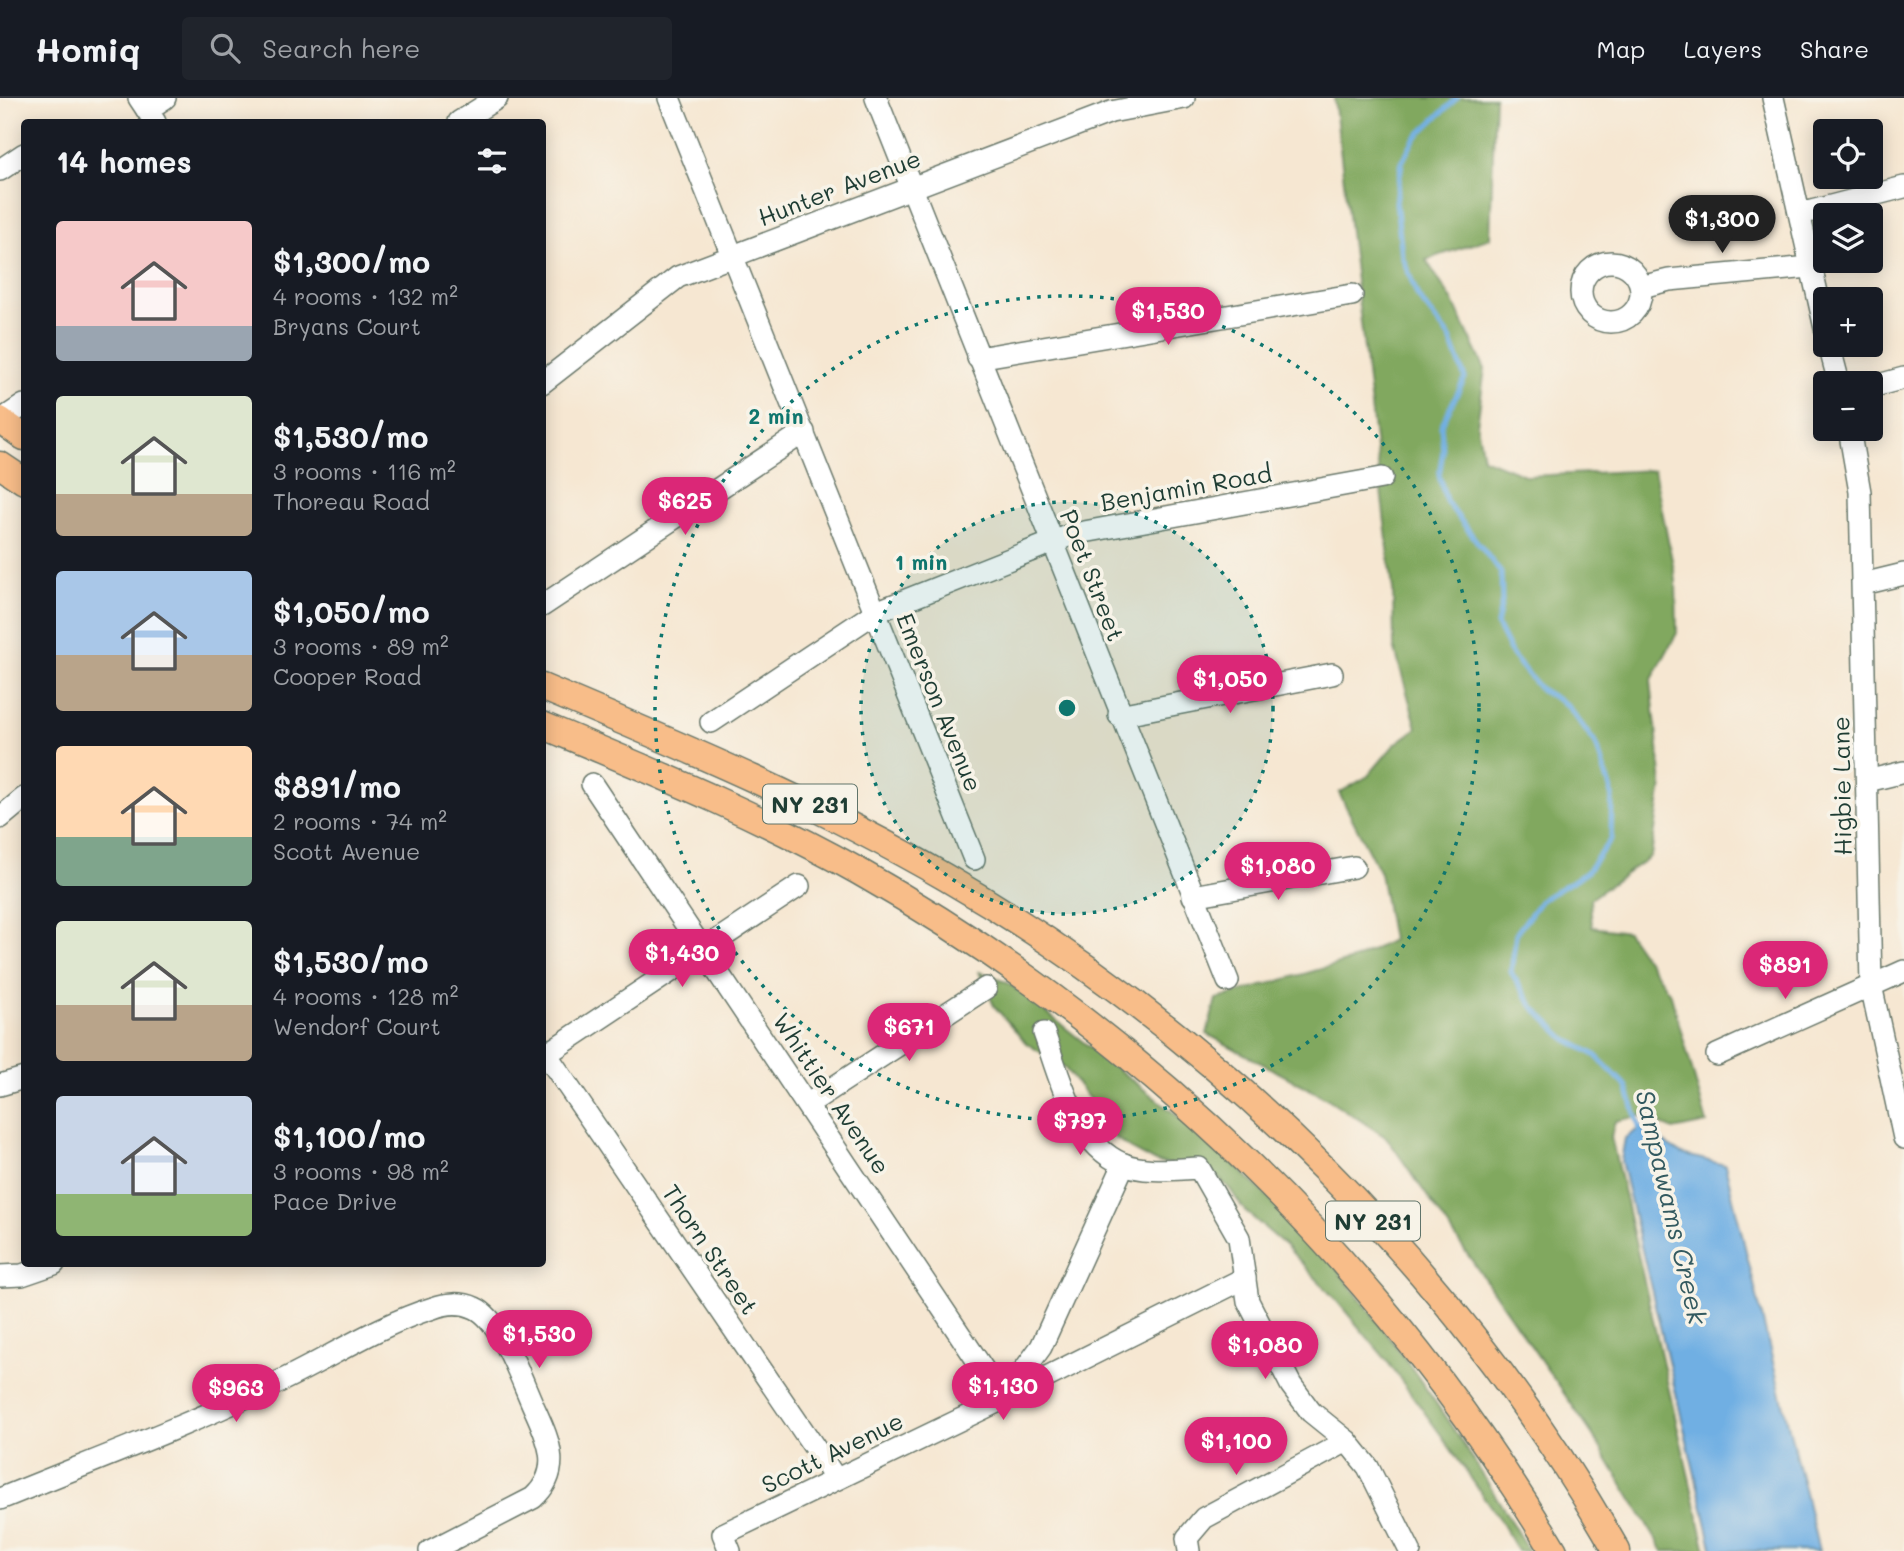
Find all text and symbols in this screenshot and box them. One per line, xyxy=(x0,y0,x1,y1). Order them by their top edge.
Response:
search box xyxy=(182,17,672,80)
text: Homiq xyxy=(35,27,140,70)
icon: search xyxy=(206,29,244,67)
text: Search here xyxy=(262,31,420,65)
text: Map xyxy=(1597,33,1645,64)
text: Layers xyxy=(1683,33,1762,64)
text: Share xyxy=(1800,33,1869,64)
map controls xyxy=(1813,119,1883,441)
button: locate xyxy=(1813,119,1883,189)
text: 14 homes xyxy=(56,141,192,181)
icon: filters xyxy=(473,142,511,180)
street label: Hunter Avenue xyxy=(753,142,925,232)
pin: $1,300 xyxy=(1665,195,1779,255)
text: $1,300 xyxy=(1685,203,1759,233)
button: layers xyxy=(1813,203,1883,273)
text: $1,300/mo xyxy=(273,241,430,281)
icon: home xyxy=(112,249,196,333)
text: 4 rooms · 132 m² xyxy=(273,281,458,311)
button: + xyxy=(1813,287,1883,357)
pin: $1,530 xyxy=(1111,288,1225,347)
text: $1,530 xyxy=(1131,295,1205,325)
text: Bryans Court xyxy=(273,311,421,341)
button: − xyxy=(1813,371,1883,441)
text: 2 min xyxy=(748,402,804,429)
text: $1,530/mo xyxy=(273,416,428,456)
icon: home xyxy=(112,424,196,508)
text: 3 rooms · 116 m² xyxy=(273,456,456,486)
street label: Benjamin Road xyxy=(1098,457,1274,517)
pin: $625 xyxy=(644,478,726,537)
text: $625 xyxy=(658,485,712,515)
text: Thoreau Road xyxy=(273,486,430,516)
street label: Poet Street xyxy=(1054,505,1132,645)
text: 1 min xyxy=(895,548,947,575)
text: $1,050/mo xyxy=(273,591,430,631)
icon: home xyxy=(112,599,196,683)
street label: Emerson Avenue xyxy=(890,608,990,796)
text: 3 rooms · 89 m² xyxy=(273,631,449,661)
pin: $1,050 xyxy=(1173,656,1287,715)
text: Cooper Road xyxy=(273,661,421,691)
text: $1,050 xyxy=(1193,663,1267,693)
centre of rings xyxy=(1055,696,1079,720)
street label: Higbie Lane xyxy=(1824,716,1858,856)
text: $891/mo xyxy=(273,766,401,806)
icon: home xyxy=(112,774,196,858)
road number: NY 231 xyxy=(763,784,857,824)
text: 2 rooms · 74 m² xyxy=(273,806,447,836)
text: Scott Avenue xyxy=(273,836,420,866)
pin: $1,080 xyxy=(1221,842,1335,902)
text: $1,080 xyxy=(1240,850,1316,880)
pin: $1,430 xyxy=(625,930,739,989)
text: $1,430 xyxy=(645,937,719,967)
text: $1,530/mo xyxy=(273,941,428,981)
pin: $891 xyxy=(1744,942,1826,1001)
icon: home xyxy=(112,949,196,1033)
text: $891 xyxy=(1759,949,1811,979)
text: 4 rooms · 128 m² xyxy=(273,981,458,1011)
pin: $671 xyxy=(868,1004,950,1063)
street label: Whittier Avenue xyxy=(767,1006,897,1180)
text: Wendorf Court xyxy=(273,1011,441,1041)
text: $671 xyxy=(883,1011,935,1041)
water label: Sampawams Creek xyxy=(1629,1087,1716,1329)
pin: $797 xyxy=(1039,1098,1121,1157)
text: $797 xyxy=(1053,1105,1107,1135)
text: $1,100/mo xyxy=(273,1116,425,1156)
icon: home xyxy=(112,1124,196,1208)
text: 3 rooms · 98 m² xyxy=(273,1156,449,1186)
street label: Thorn Street xyxy=(656,1178,766,1320)
text: Pace Drive xyxy=(273,1186,397,1216)
road number: NY 231 xyxy=(1326,1202,1420,1240)
pin: $1,530 xyxy=(482,1310,596,1370)
text: $1,530 xyxy=(502,1318,576,1348)
pin: $1,080 xyxy=(1208,1322,1322,1381)
text: $1,080 xyxy=(1227,1329,1303,1359)
pin: $1,130 xyxy=(946,1362,1060,1422)
pin: $963 xyxy=(195,1364,277,1424)
text: $1,130 xyxy=(968,1370,1038,1400)
text: $963 xyxy=(208,1372,264,1402)
street label: Scott Avenue xyxy=(756,1404,908,1500)
pin: $1,100 xyxy=(1179,1418,1293,1477)
text: $1,100 xyxy=(1200,1425,1272,1455)

